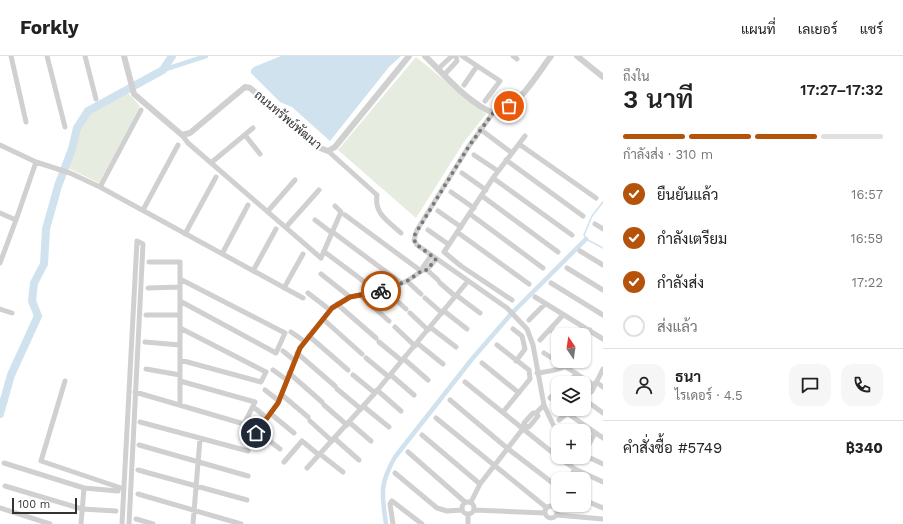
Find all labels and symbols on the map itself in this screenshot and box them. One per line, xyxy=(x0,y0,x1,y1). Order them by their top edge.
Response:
street label: ถนนทรัพย์พัฒนา xyxy=(252,87,325,152)
pin xyxy=(492,89,526,123)
courier xyxy=(361,271,401,311)
north arrow xyxy=(551,328,591,368)
pin xyxy=(239,416,273,450)
scale bar xyxy=(12,496,77,515)

